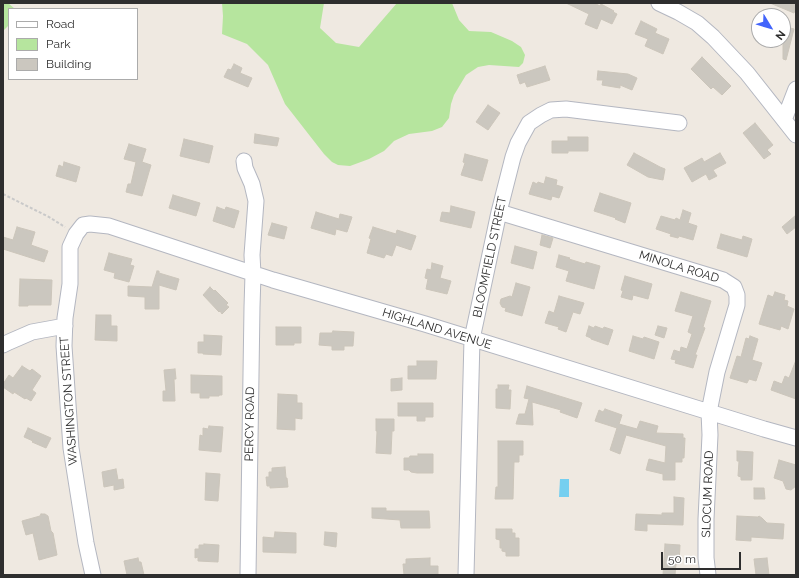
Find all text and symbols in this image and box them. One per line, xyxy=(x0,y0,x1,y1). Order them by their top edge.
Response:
legend xyxy=(8,8,138,80)
north arrow xyxy=(751,8,791,48)
text: Road xyxy=(46,17,75,31)
text: N xyxy=(772,28,788,42)
text: Park xyxy=(46,37,71,51)
text: Building xyxy=(46,57,92,71)
street label: BLOOMFIELD STREET xyxy=(470,195,510,319)
street label: MINOLA ROAD xyxy=(637,248,721,286)
street label: HIGHLAND AVENUE xyxy=(380,305,494,353)
street label: WASHINGTON STREET xyxy=(57,336,81,466)
street label: PERCY ROAD xyxy=(242,387,258,461)
street label: SLOCUM ROAD xyxy=(699,450,717,538)
scale bar xyxy=(663,544,743,570)
text: 50 m xyxy=(668,552,696,566)

